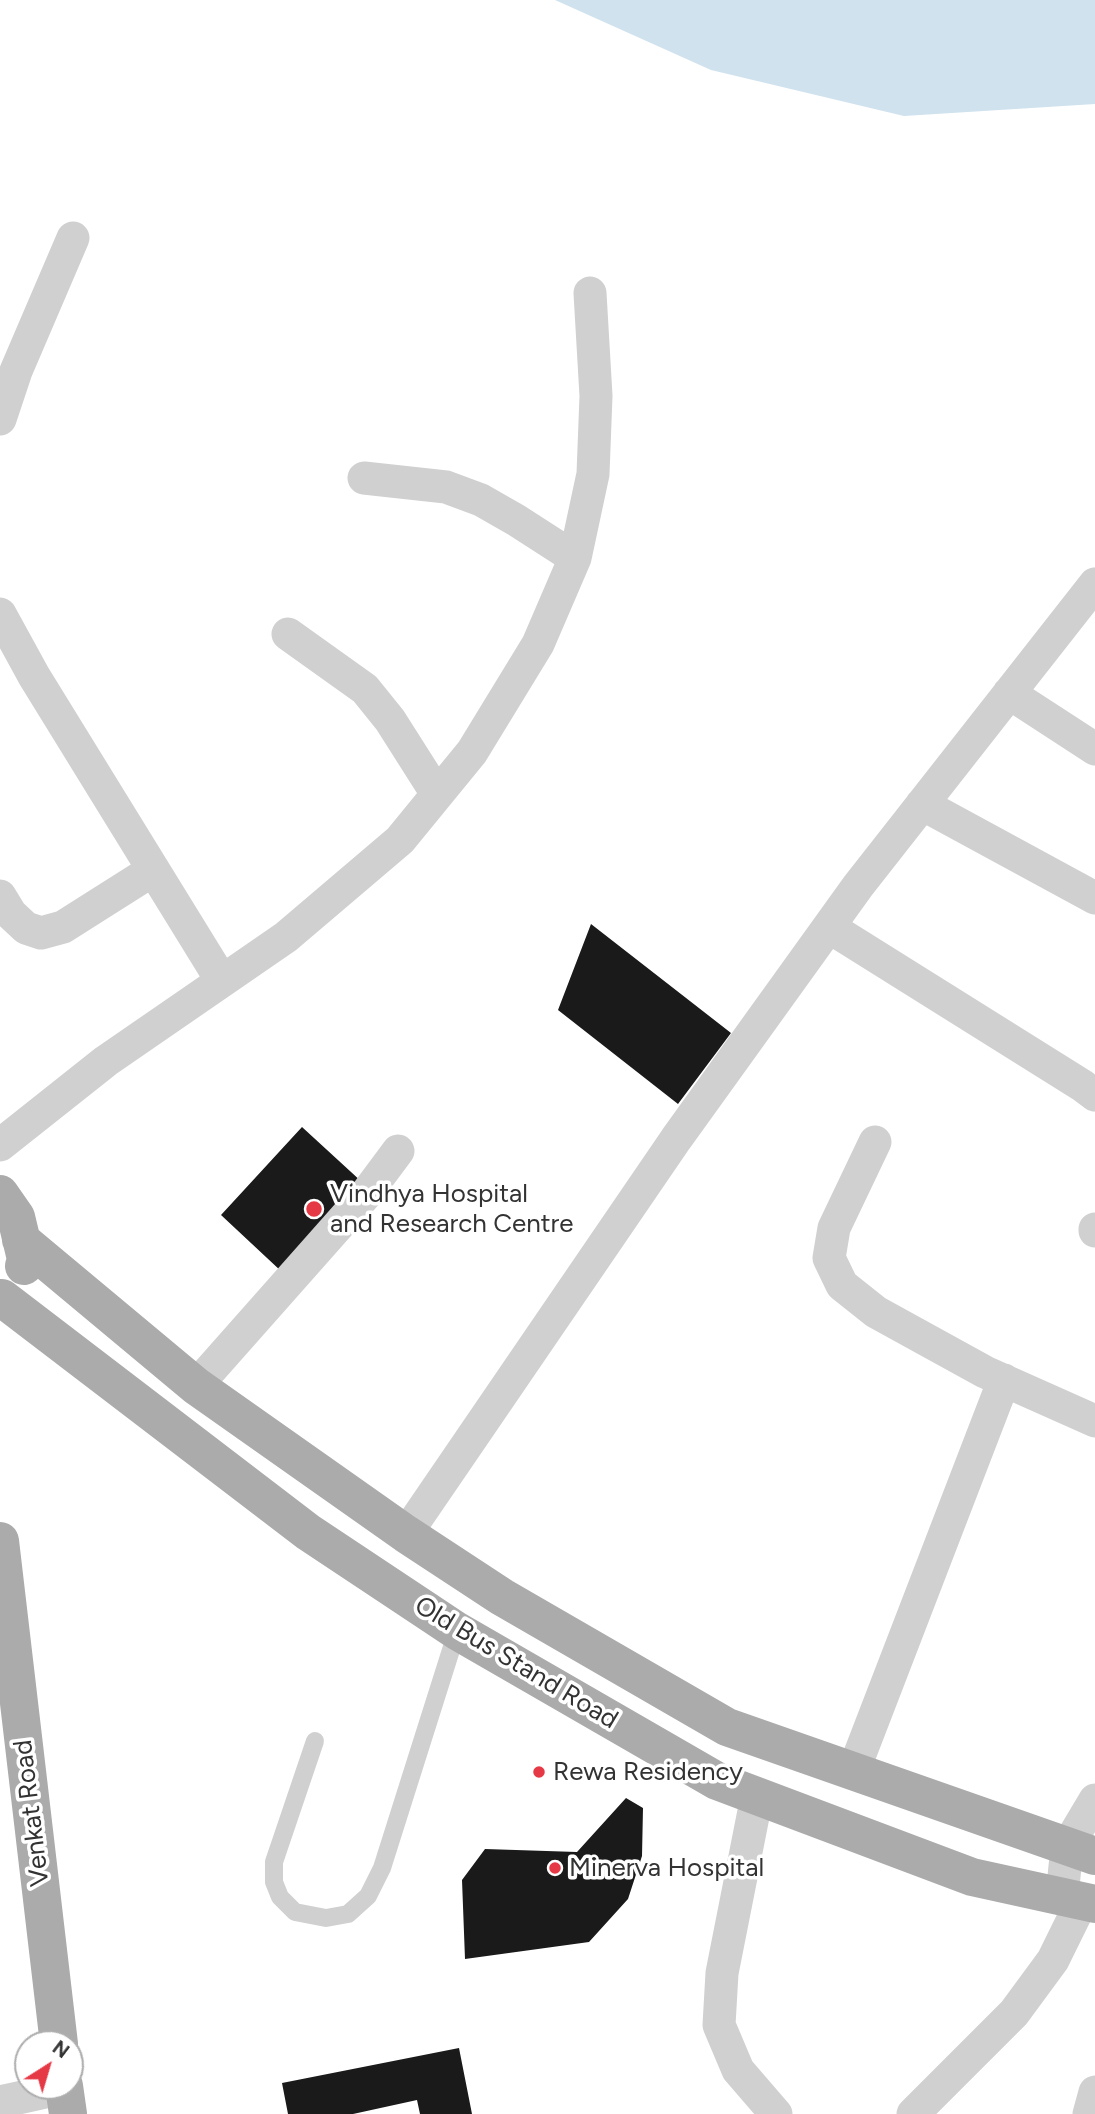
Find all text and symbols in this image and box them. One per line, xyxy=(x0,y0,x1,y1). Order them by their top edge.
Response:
place label: Vindhya Hospital and Research Centre xyxy=(330,1178,574,1240)
marker: Vindhya Hospital and Research Centre xyxy=(304,1199,324,1219)
street label: Old Bus Stand Road xyxy=(409,1590,623,1736)
street label: Venkat Road xyxy=(8,1738,56,1888)
place label: Rewa Residency xyxy=(553,1756,743,1788)
marker: Rewa Residency xyxy=(531,1764,547,1780)
place label: Minerva Hospital xyxy=(569,1852,764,1884)
marker: Minerva Hospital xyxy=(547,1860,563,1876)
north arrow xyxy=(14,2030,84,2100)
text: N xyxy=(48,2036,74,2063)

